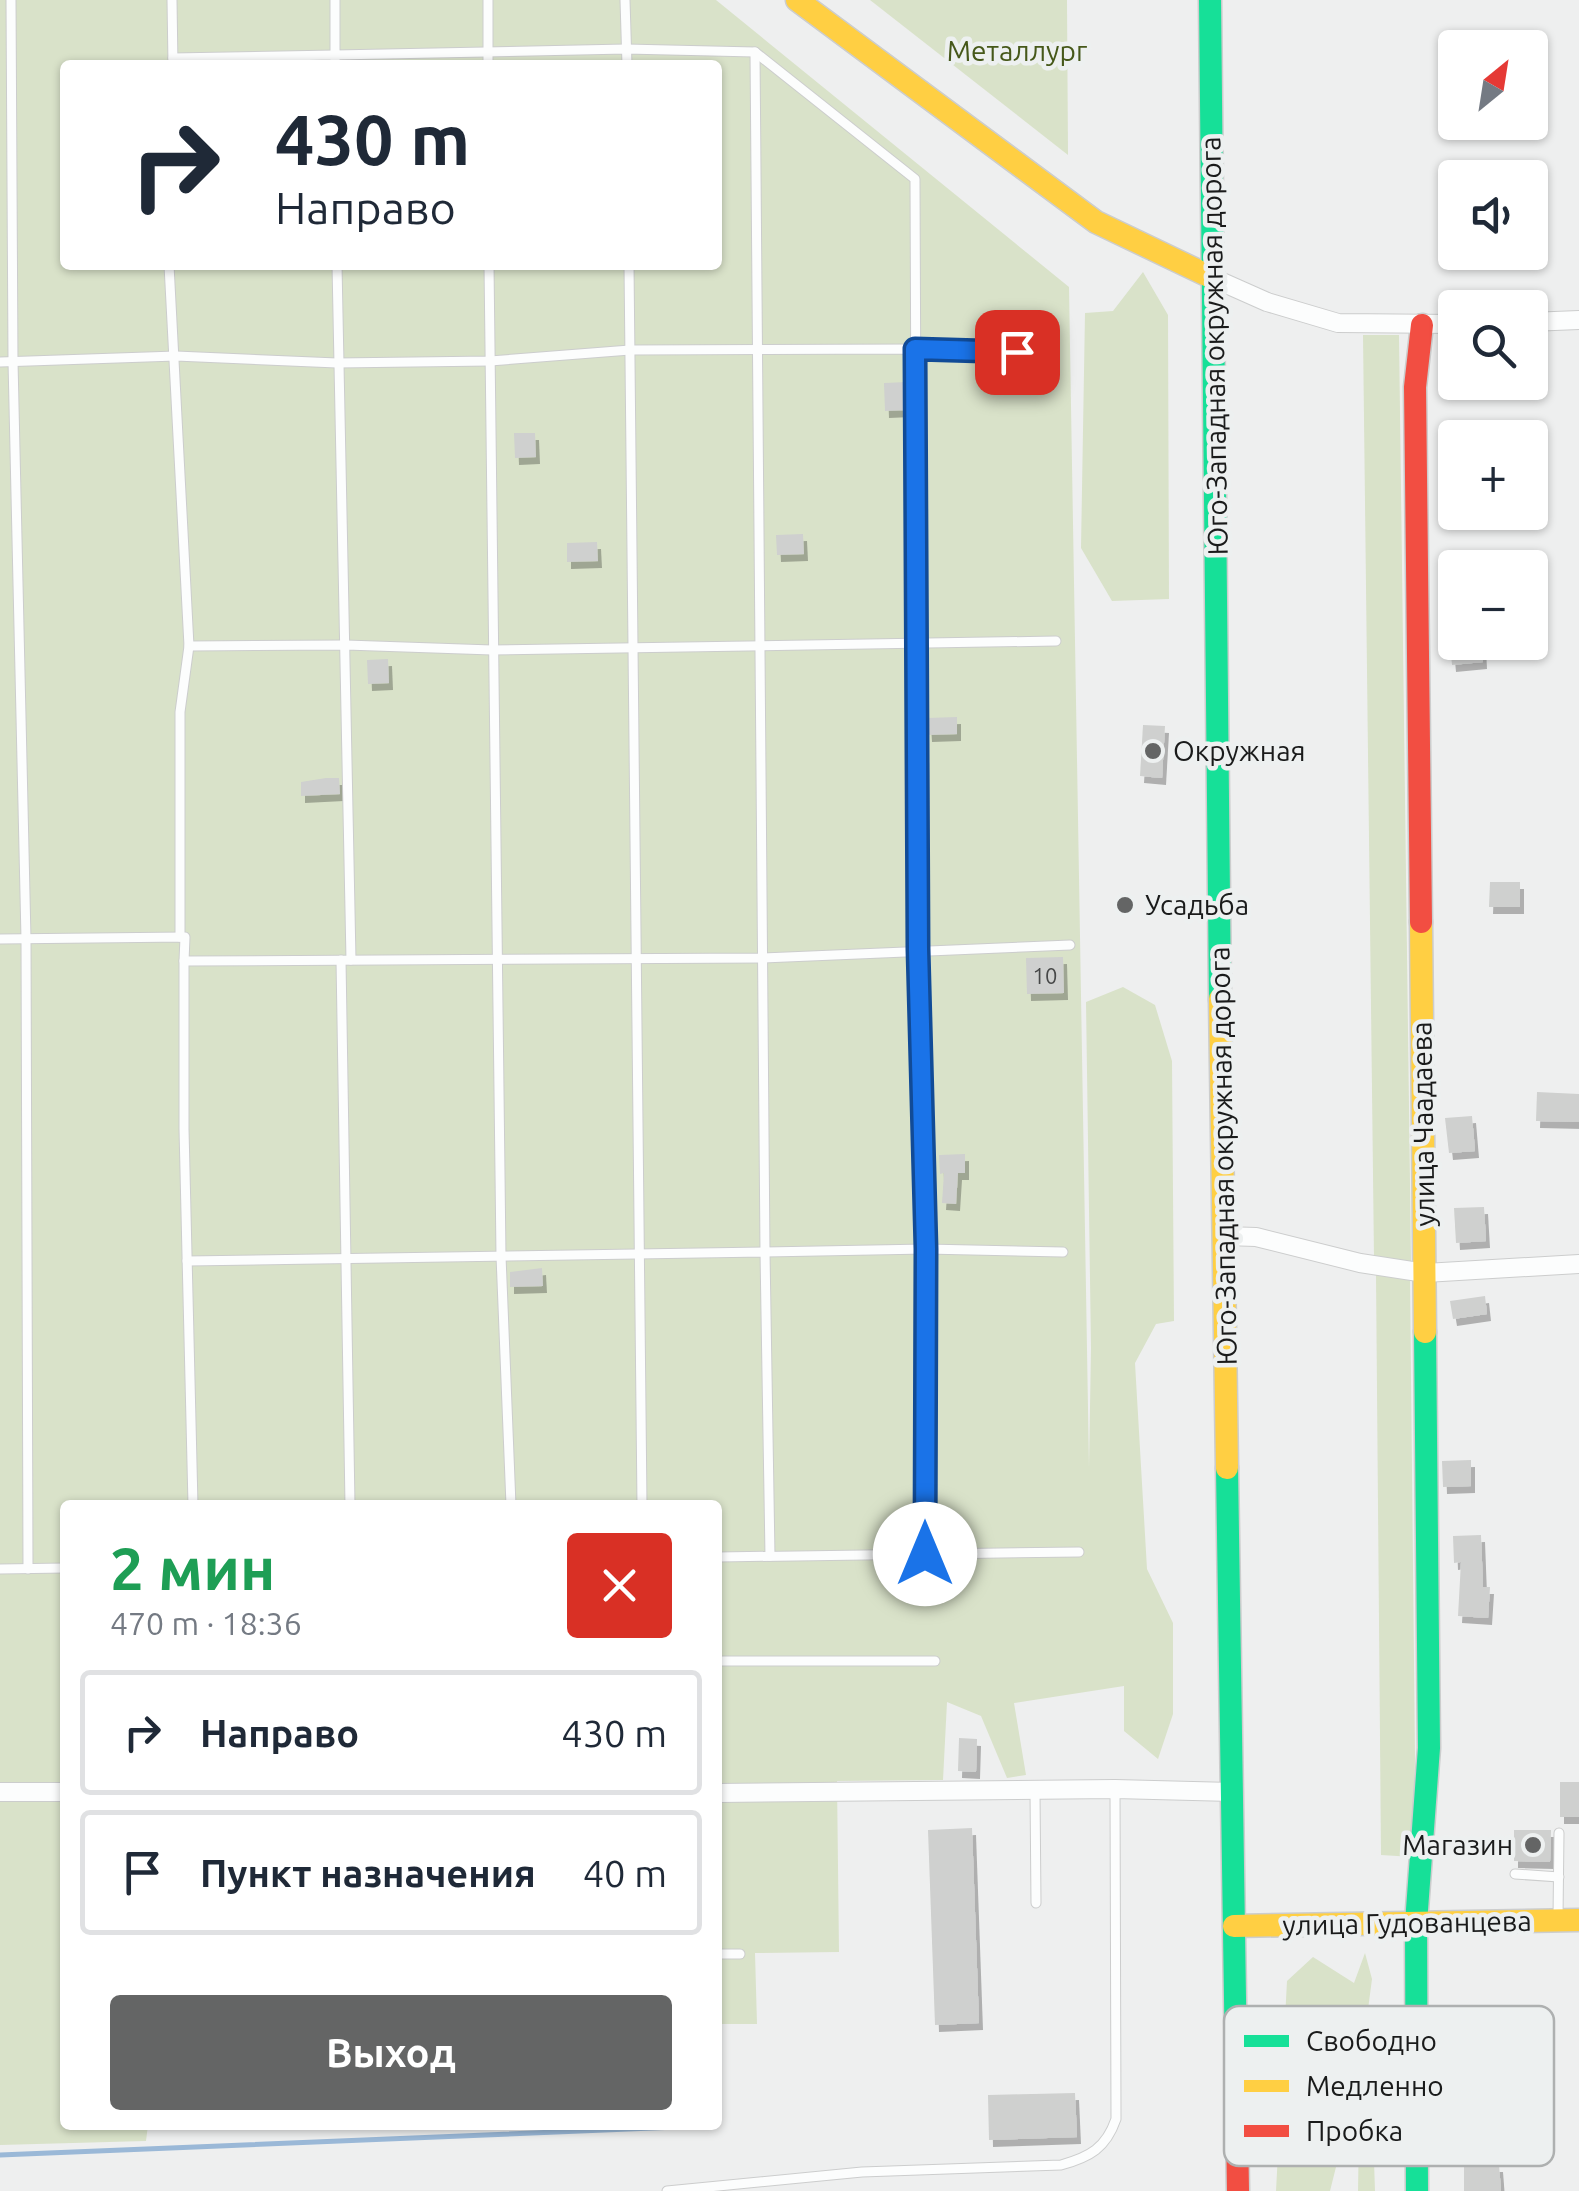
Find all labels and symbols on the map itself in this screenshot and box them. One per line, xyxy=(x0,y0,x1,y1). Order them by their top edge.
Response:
north arrow xyxy=(1438,30,1548,140)
park label: Металлург xyxy=(947,35,1087,66)
street label: Юго-Западная окружная дорога xyxy=(1194,136,1233,556)
pin xyxy=(975,310,1060,395)
place label: Окружная xyxy=(1173,735,1306,766)
marker: Окружная xyxy=(1142,740,1164,762)
place label: Усадьба xyxy=(1145,889,1249,920)
marker: Усадьба xyxy=(1114,894,1136,916)
street label: Юго-Западная окружная дорога xyxy=(1203,946,1242,1366)
house number: 10 xyxy=(1033,963,1057,988)
street label: улица Чаадаева xyxy=(1405,1021,1440,1227)
position arrow xyxy=(873,1502,977,1606)
place label: Магазин xyxy=(1402,1829,1513,1860)
marker: Магазин xyxy=(1522,1834,1544,1856)
street label: улица Гудованцева xyxy=(1282,1905,1532,1940)
legend xyxy=(1224,2006,1554,2166)
text: Свободно xyxy=(1306,2025,1437,2056)
text: Медленно xyxy=(1306,2070,1444,2101)
text: Пробка xyxy=(1306,2115,1403,2146)

